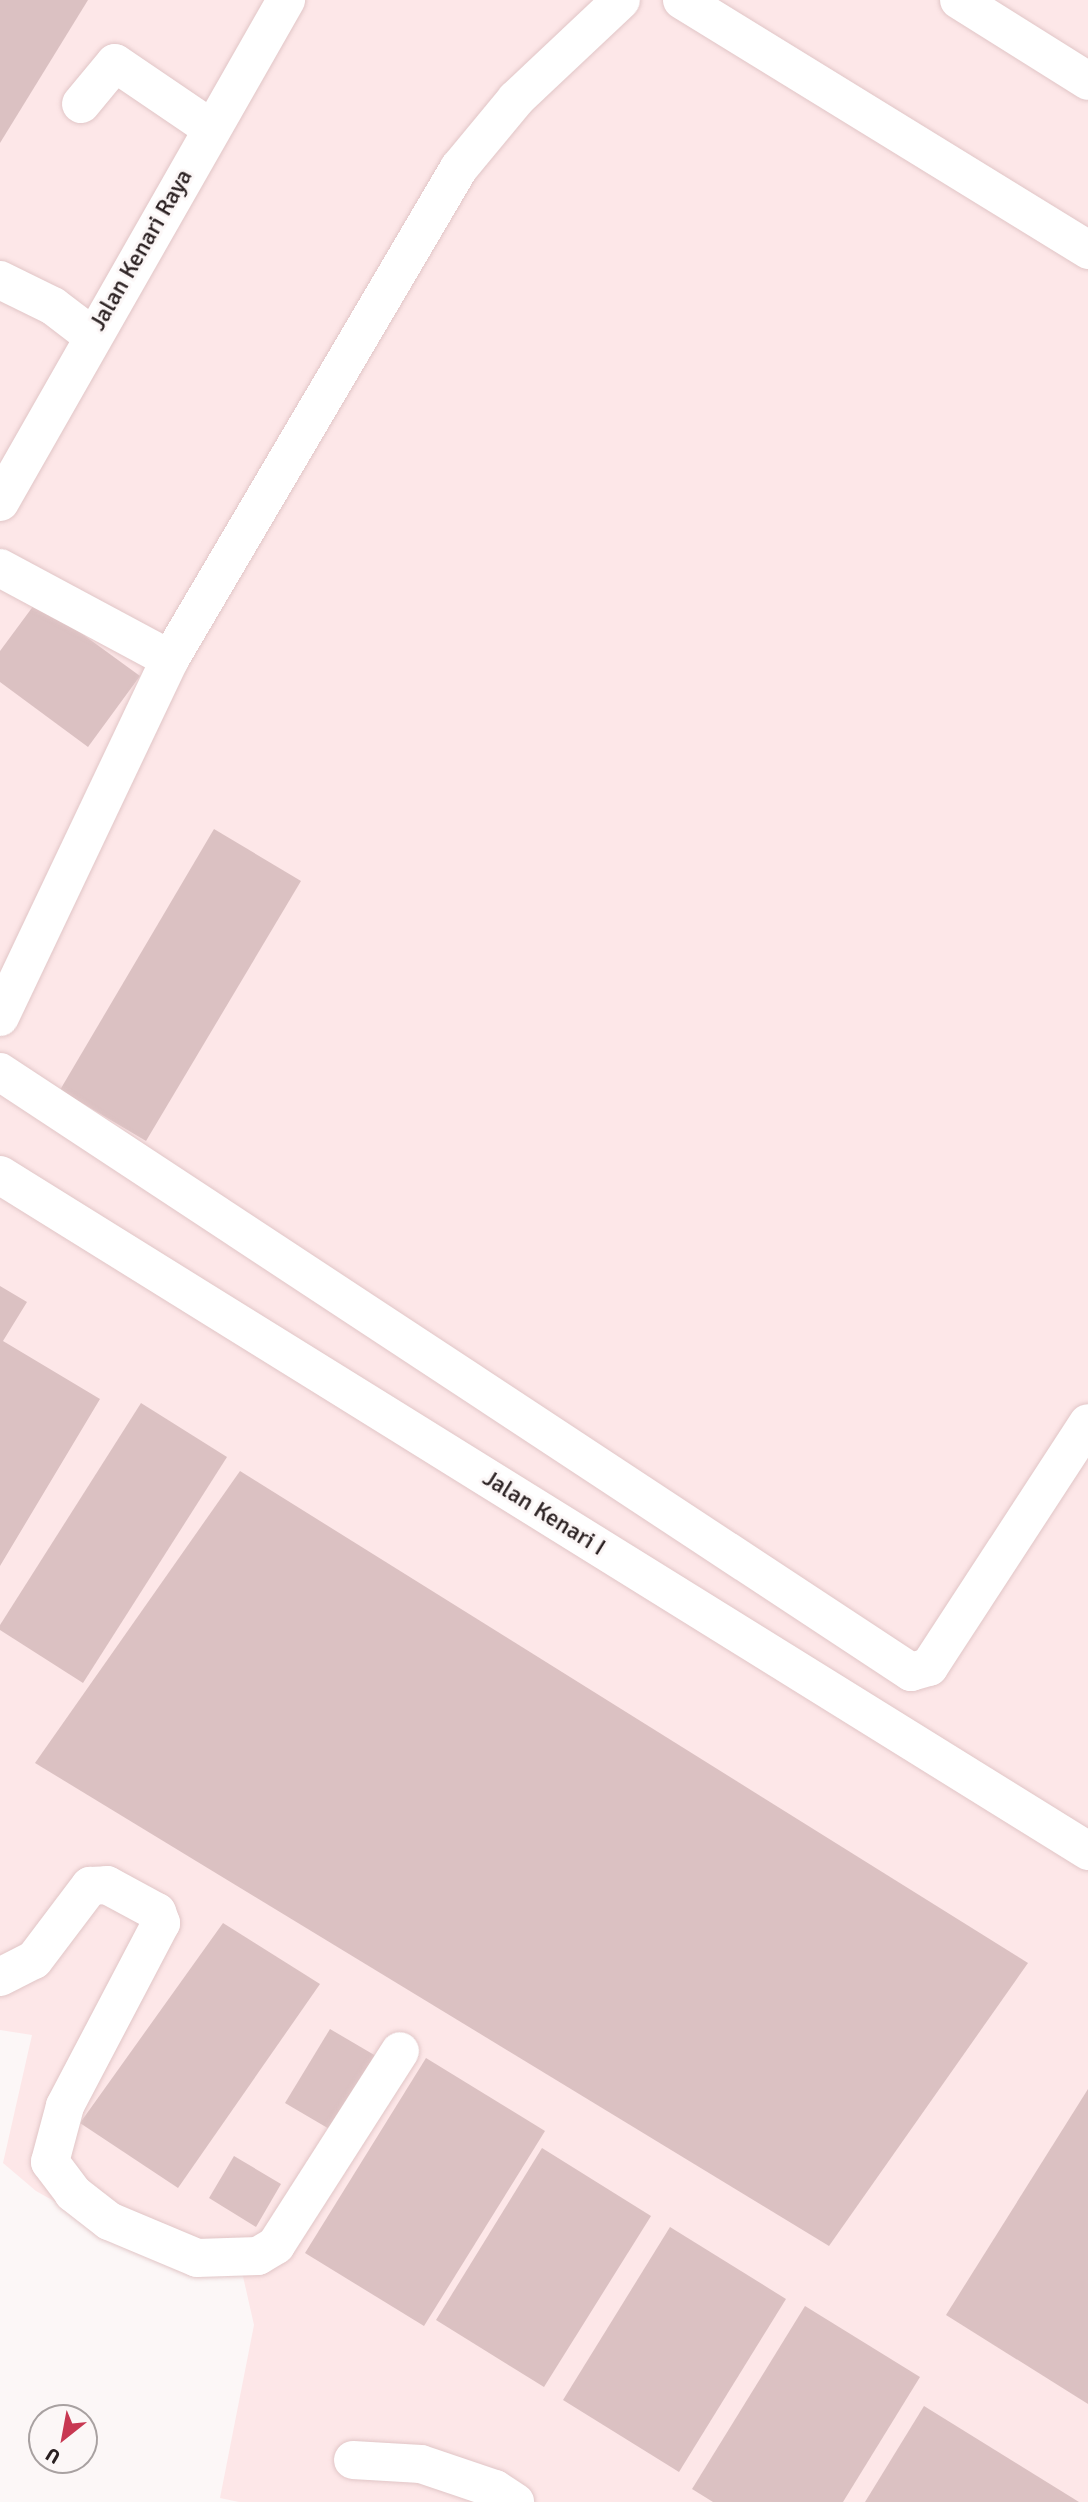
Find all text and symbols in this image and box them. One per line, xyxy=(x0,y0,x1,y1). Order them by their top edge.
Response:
street label: Jalan Kenari Raya xyxy=(83,164,199,336)
street label: Jalan Kenari I xyxy=(477,1464,611,1562)
north arrow xyxy=(28,2404,98,2474)
text: U xyxy=(42,2442,65,2469)

